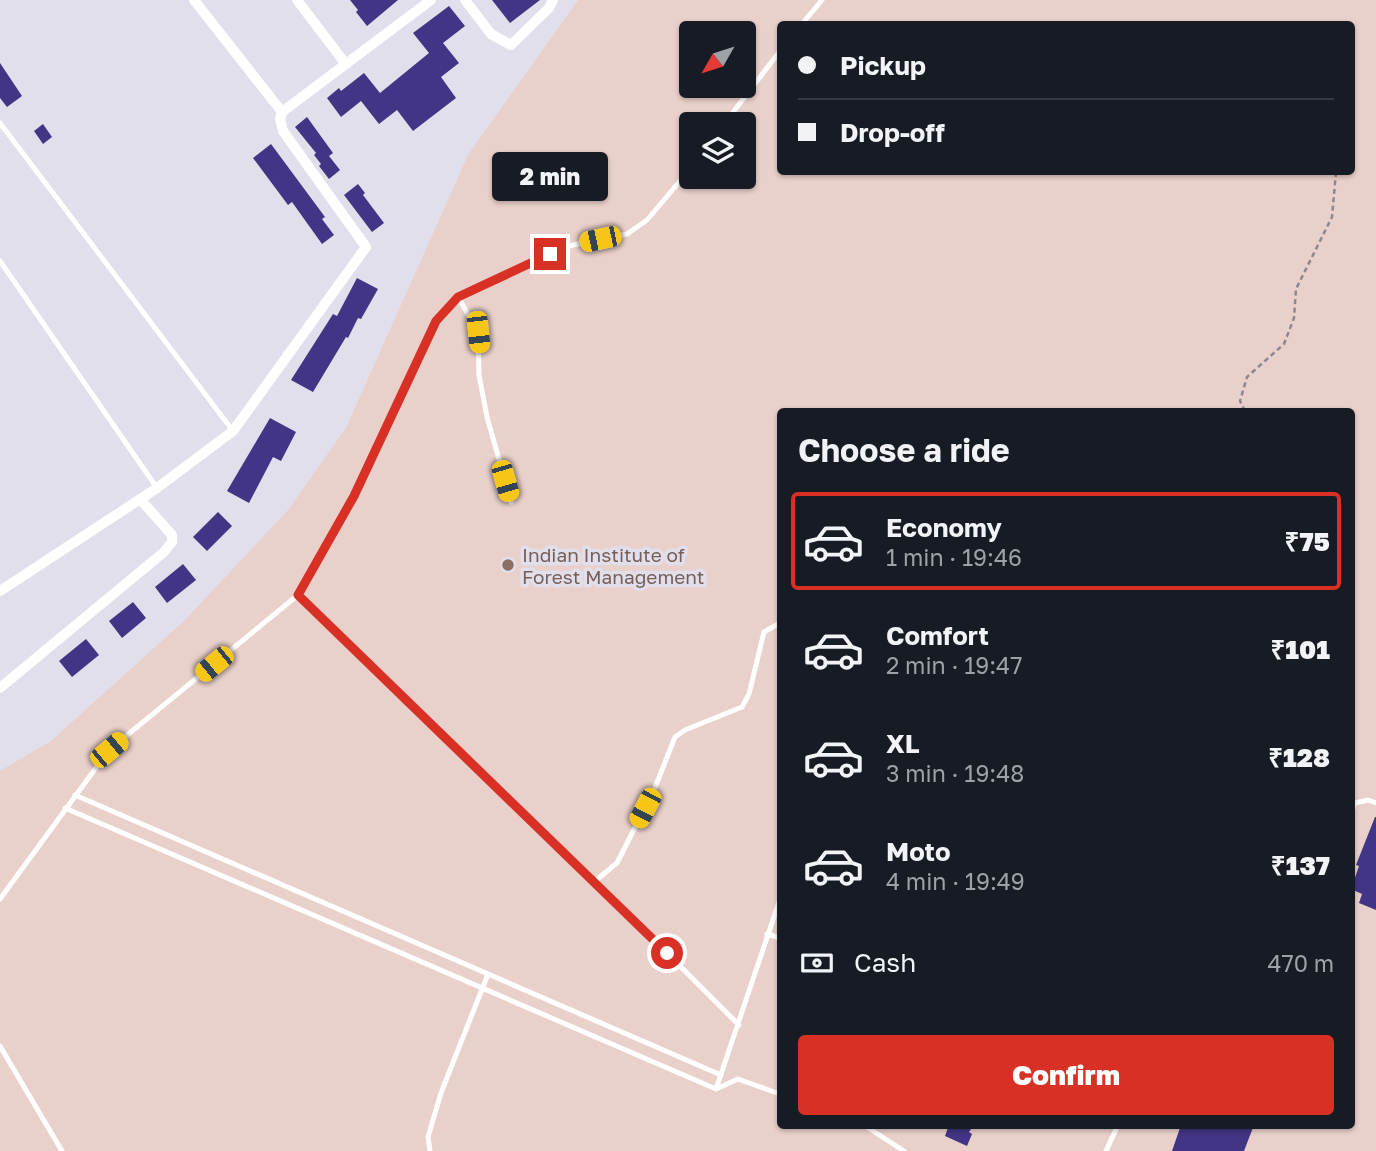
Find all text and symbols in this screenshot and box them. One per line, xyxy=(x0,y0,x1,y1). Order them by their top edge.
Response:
north arrow xyxy=(679,21,756,98)
map controls xyxy=(679,21,756,189)
text: Pickup xyxy=(840,50,926,81)
button: layers xyxy=(679,112,756,189)
text: Drop-off xyxy=(840,117,945,148)
callout: 2 min xyxy=(492,152,608,202)
text: 2 min xyxy=(520,162,580,190)
car xyxy=(578,224,623,254)
route end xyxy=(534,238,566,270)
car xyxy=(466,310,491,354)
text: Choose a ride xyxy=(798,431,1010,469)
car xyxy=(490,458,521,504)
icon: car xyxy=(802,510,865,573)
text: Economy xyxy=(886,512,1002,543)
text: ₹75 xyxy=(1285,526,1330,557)
place label: Indian Institute of Forest Management xyxy=(522,543,704,588)
text: 1 min · 19:46 xyxy=(886,543,1022,571)
marker: Indian Institute of Forest Management xyxy=(500,557,516,573)
icon: car xyxy=(802,618,865,681)
text: Comfort xyxy=(886,620,989,651)
text: ₹101 xyxy=(1271,634,1330,665)
car xyxy=(192,643,237,685)
text: 2 min · 19:47 xyxy=(886,651,1022,679)
icon: car xyxy=(802,726,865,789)
car xyxy=(87,728,132,772)
text: XL xyxy=(886,728,920,759)
text: ₹128 xyxy=(1268,742,1330,773)
text: 3 min · 19:48 xyxy=(886,759,1024,787)
car xyxy=(626,785,665,831)
icon: car xyxy=(802,834,865,897)
text: Moto xyxy=(886,836,951,867)
text: ₹137 xyxy=(1271,850,1330,881)
text: 4 min · 19:49 xyxy=(886,867,1025,895)
route start xyxy=(651,937,683,969)
icon: cash xyxy=(798,944,836,982)
text: Cash xyxy=(854,947,916,978)
text: 470 m xyxy=(1267,949,1334,977)
button: Confirm xyxy=(798,1035,1334,1115)

